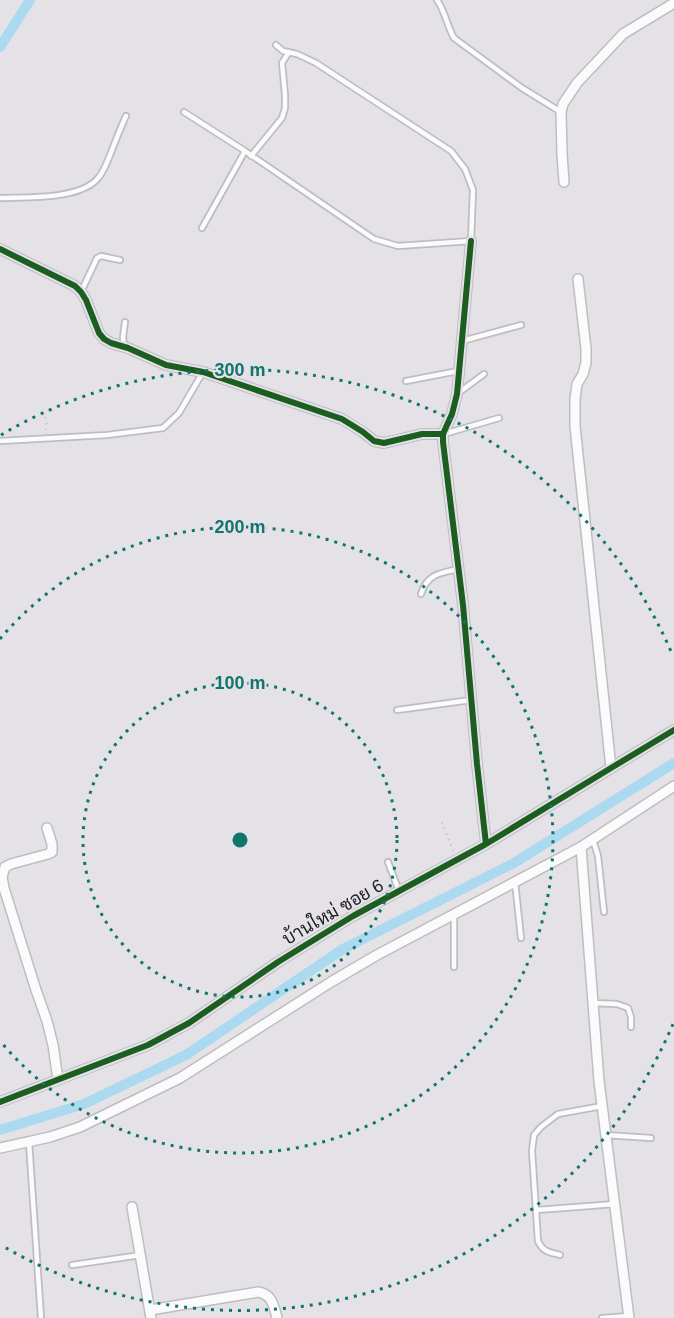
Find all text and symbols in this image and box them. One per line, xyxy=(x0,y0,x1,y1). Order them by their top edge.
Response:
text: 300 m xyxy=(214,360,266,380)
text: 200 m xyxy=(214,517,266,537)
text: 100 m xyxy=(214,673,266,693)
centre of rings xyxy=(230,830,250,850)
street label: บ้านใหม่ ซอย 6 xyxy=(278,872,387,949)

